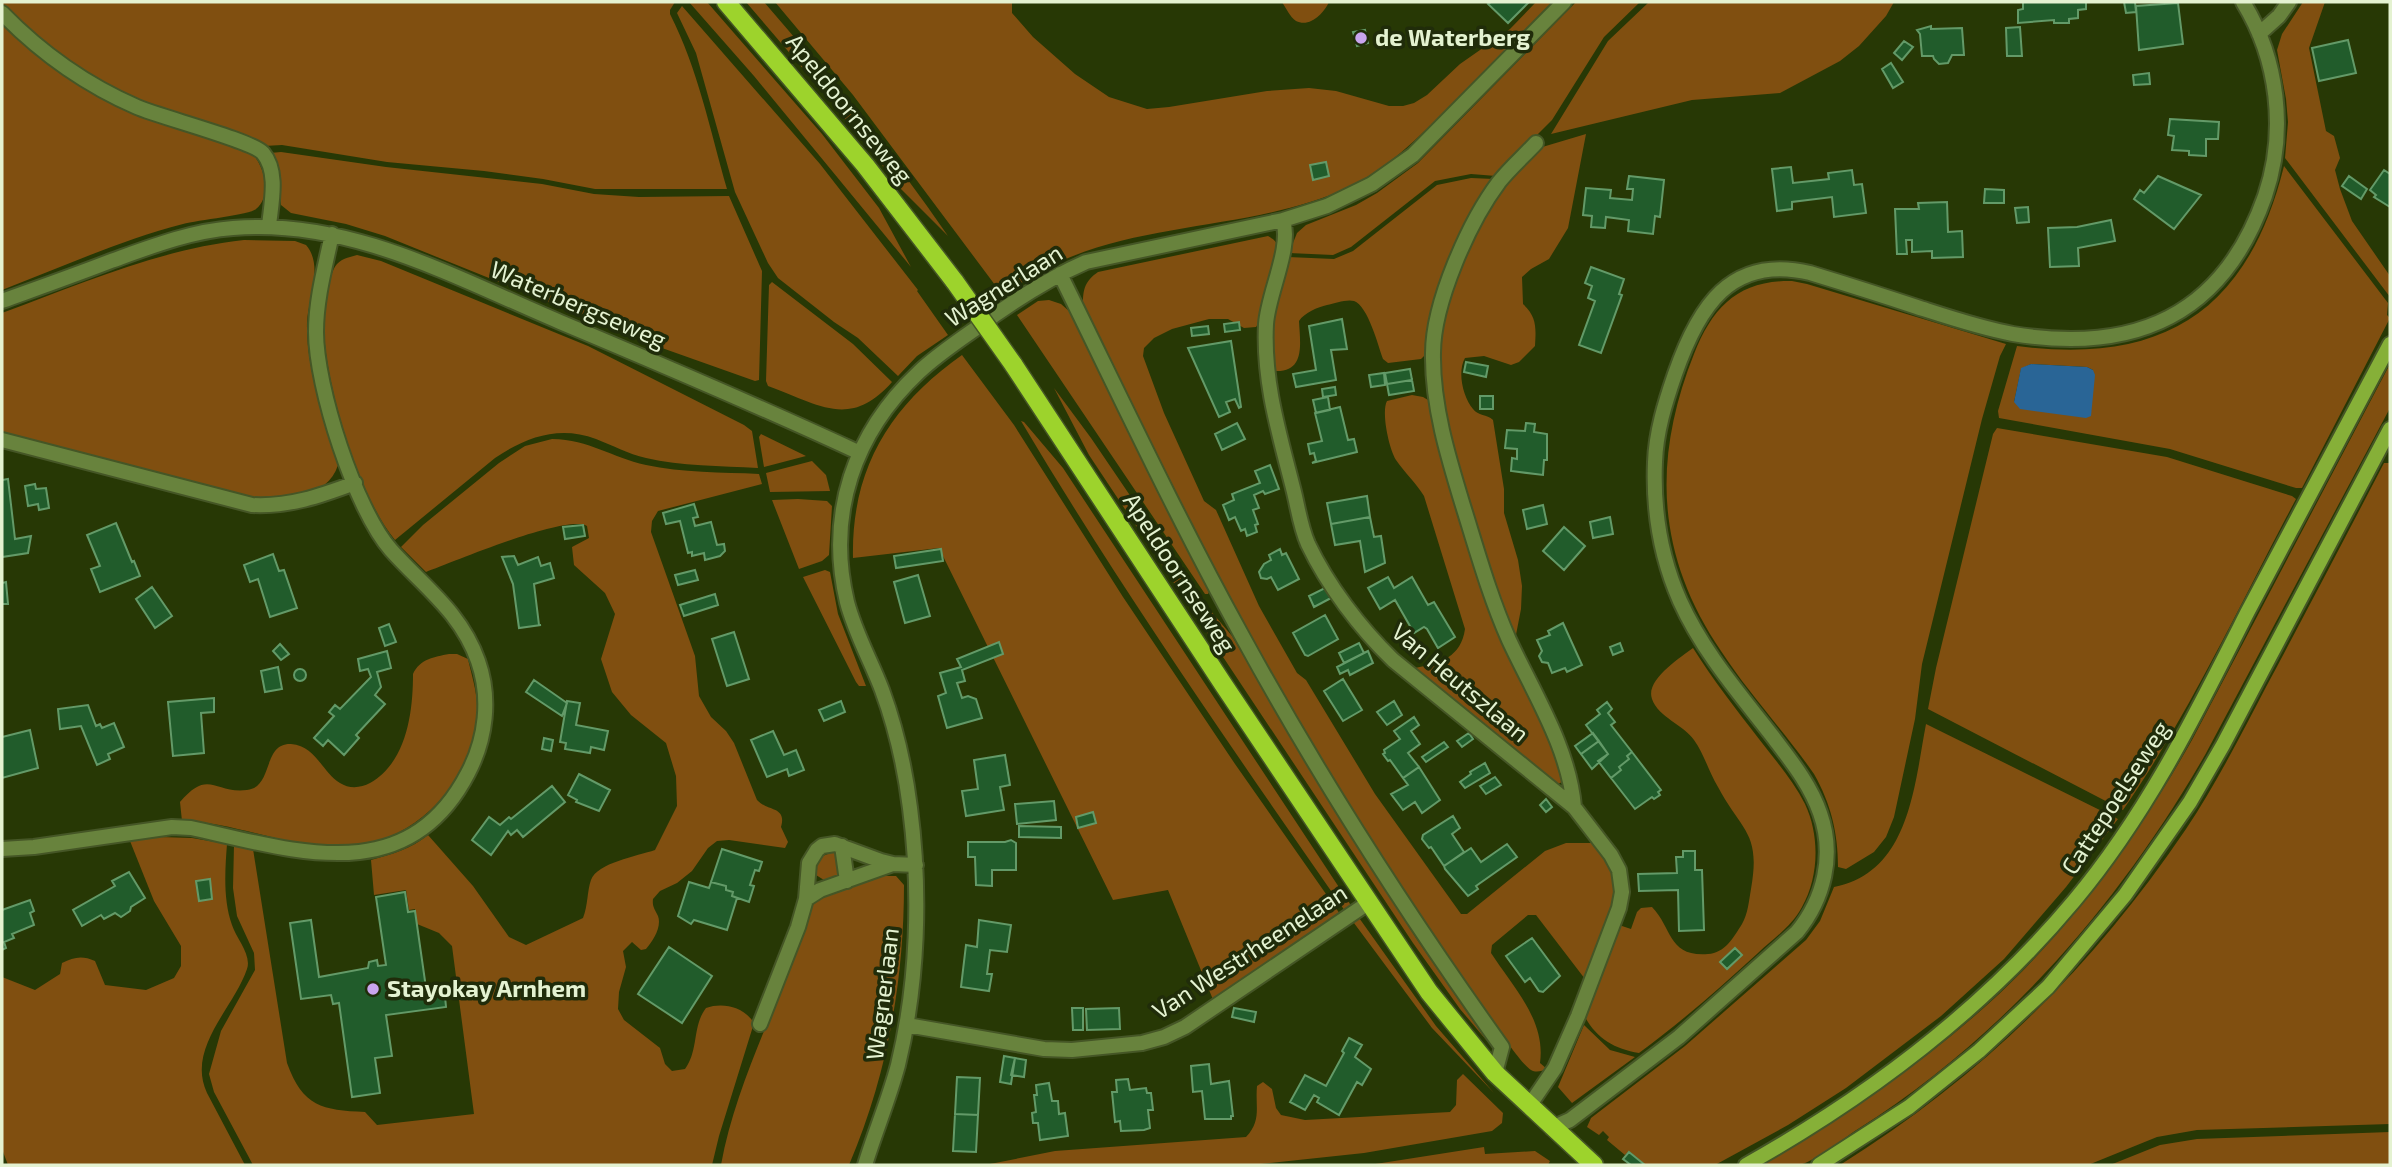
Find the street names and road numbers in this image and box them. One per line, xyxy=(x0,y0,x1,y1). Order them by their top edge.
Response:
street label: Apeldoornseweg xyxy=(781,27,919,189)
street label: Wagnerlaan xyxy=(939,237,1067,332)
street label: Waterbergseweg xyxy=(486,254,671,354)
street label: Apeldoornseweg xyxy=(1118,487,1243,657)
street label: Van Heutszlaan xyxy=(1387,616,1535,748)
street label: Cattepoelseweg xyxy=(2054,715,2175,879)
street label: Van Westrheenelaan xyxy=(1146,877,1352,1025)
street label: Wagnerlaan xyxy=(859,926,904,1062)

